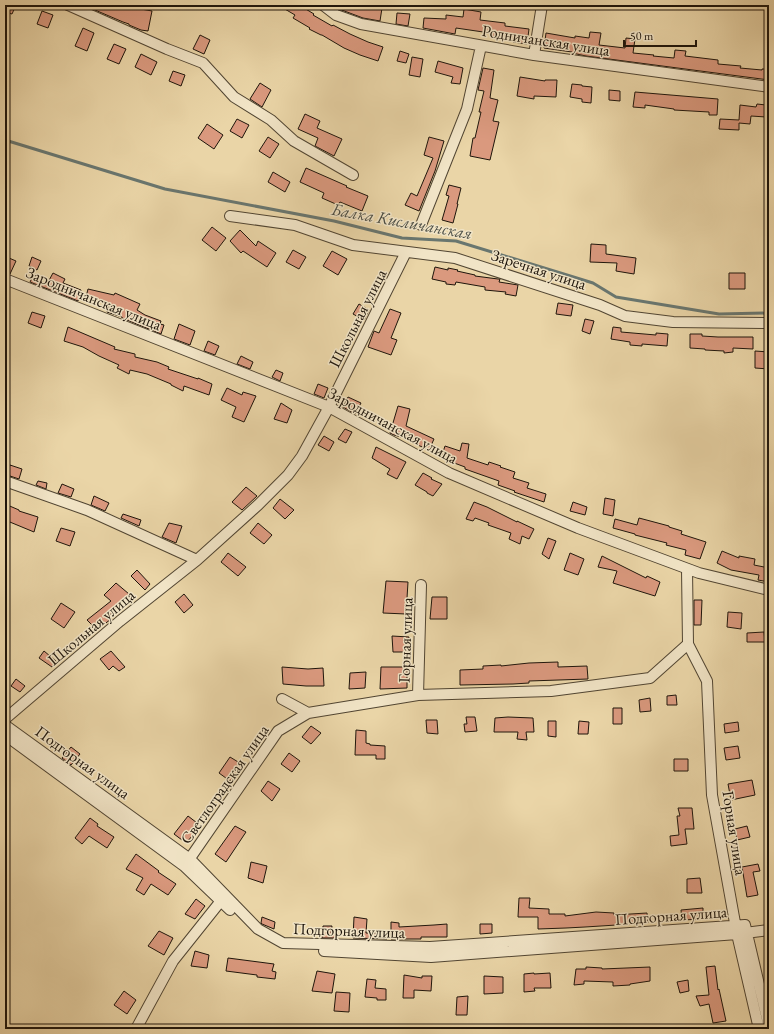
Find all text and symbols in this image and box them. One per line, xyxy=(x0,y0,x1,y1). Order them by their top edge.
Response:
street label: Родничанская улица xyxy=(480,20,612,61)
scale bar xyxy=(624,22,696,48)
text: 50 m xyxy=(630,28,654,44)
water label: Балка Кисличанская xyxy=(329,198,474,244)
street label: Заречная улица xyxy=(489,244,590,295)
street label: Зародничанская улица xyxy=(23,262,165,335)
street label: Школьная улица xyxy=(324,265,392,371)
street label: Зародничанская улица xyxy=(324,382,462,469)
street label: Школьная улица xyxy=(43,584,140,670)
street label: Горная улица xyxy=(394,596,418,683)
street label: Светлоградская улица xyxy=(175,720,274,848)
street label: Подгорная улица xyxy=(31,721,135,804)
street label: Горная улица xyxy=(717,789,752,878)
street label: Подгорная улица xyxy=(614,901,728,930)
street label: Подгорная улица xyxy=(292,918,406,943)

